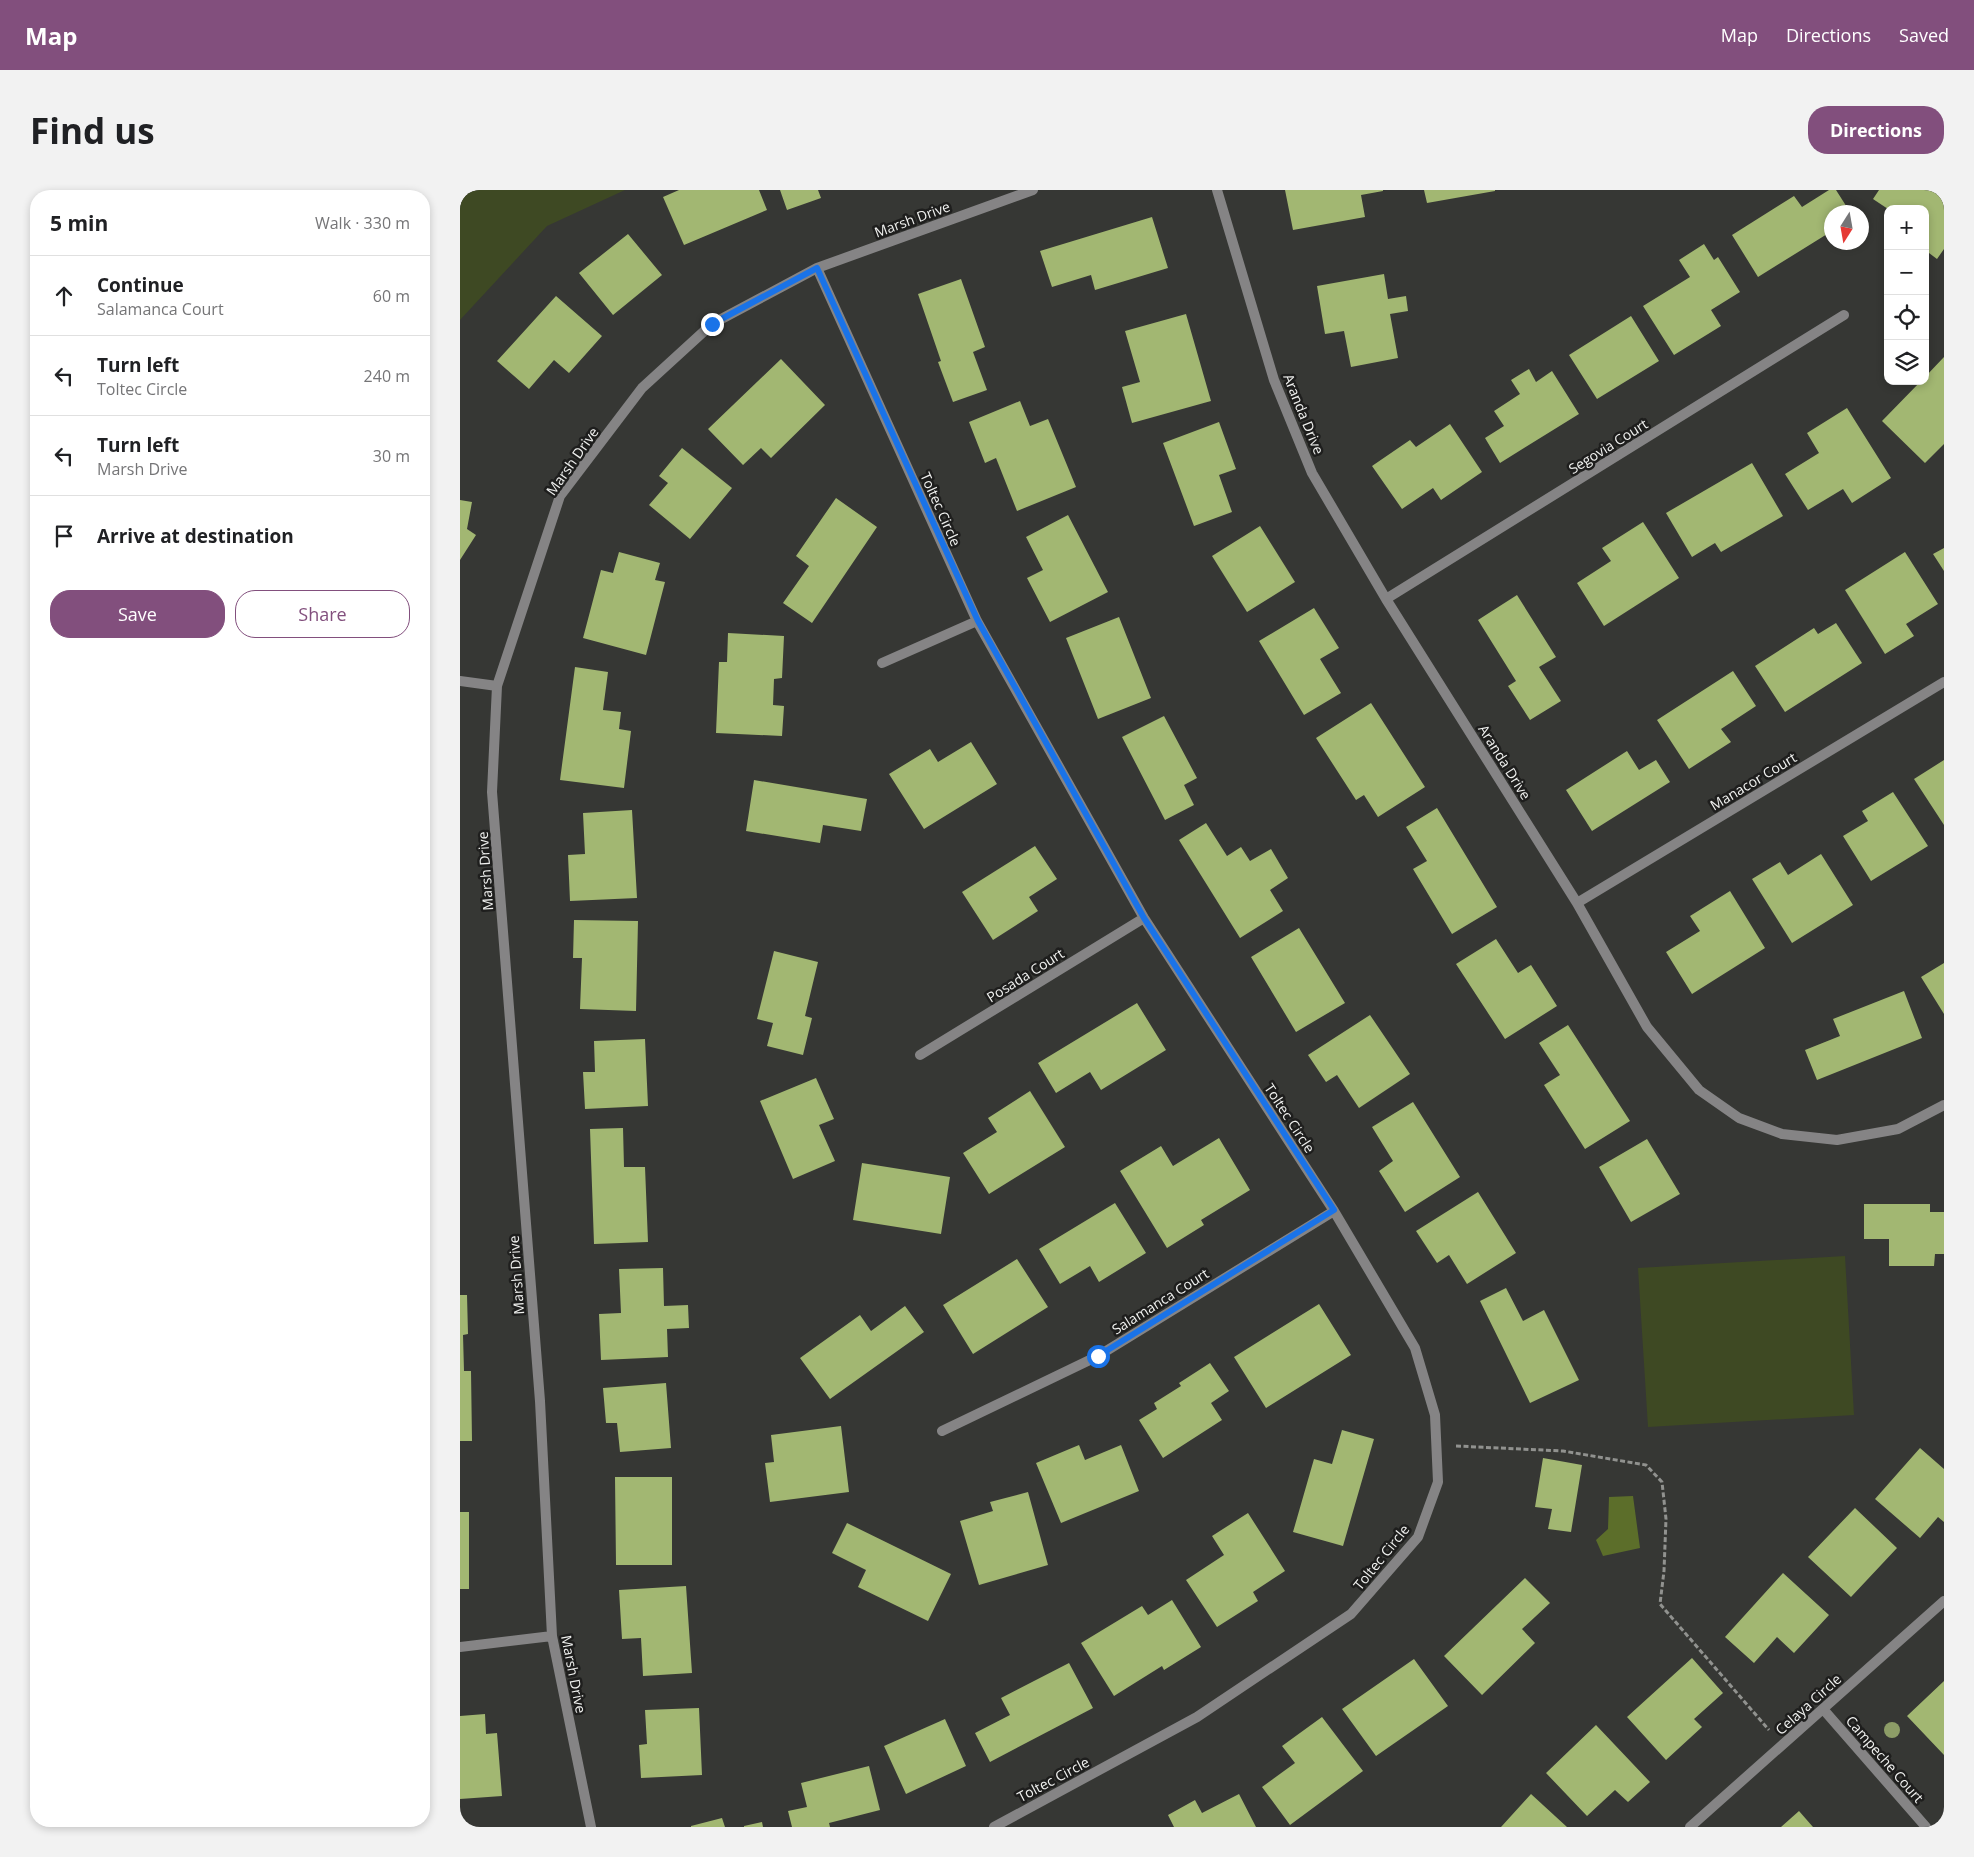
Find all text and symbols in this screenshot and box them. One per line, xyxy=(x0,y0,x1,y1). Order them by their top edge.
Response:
text: Map xyxy=(25,19,77,52)
text: Map xyxy=(1721,23,1758,47)
text: Directions xyxy=(1786,23,1871,47)
text: Saved xyxy=(1899,23,1949,47)
button: Directions xyxy=(1808,106,1944,154)
text: Find us xyxy=(30,107,155,154)
street label: Marsh Drive xyxy=(872,196,953,241)
north arrow xyxy=(1824,205,1869,250)
map controls xyxy=(1884,205,1929,385)
button: + xyxy=(1884,205,1929,250)
text: 5 min xyxy=(50,209,108,237)
text: Walk · 330 m xyxy=(315,212,410,234)
button: − xyxy=(1884,250,1929,295)
text: Continue xyxy=(97,272,184,298)
icon: ahead xyxy=(50,282,78,310)
text: 60 m xyxy=(373,285,410,307)
button: locate xyxy=(1884,295,1929,340)
text: Salamanca Court xyxy=(97,298,224,320)
route end xyxy=(701,313,724,336)
button: layers xyxy=(1884,340,1929,385)
text: Turn left xyxy=(97,352,179,378)
icon: left xyxy=(50,362,78,390)
text: 240 m xyxy=(364,365,410,387)
street label: Aranda Drive xyxy=(1279,371,1329,457)
text: Toltec Circle xyxy=(97,378,187,400)
street label: Segovia Court xyxy=(1565,414,1651,478)
street label: Marsh Drive xyxy=(541,423,603,499)
text: Turn left xyxy=(97,432,179,458)
icon: left xyxy=(50,442,78,470)
text: 30 m xyxy=(373,445,410,467)
text: Marsh Drive xyxy=(97,458,188,480)
street label: Toltec Circle xyxy=(916,469,966,549)
icon: arrive xyxy=(50,522,78,550)
text: Arrive at destination xyxy=(97,523,294,549)
button: Save xyxy=(50,590,225,638)
button: Share xyxy=(235,590,410,638)
street label: Aranda Drive xyxy=(1474,721,1536,803)
street label: Manacor Court xyxy=(1706,748,1800,814)
street label: Marsh Drive xyxy=(473,831,497,911)
street label: Posada Court xyxy=(983,944,1067,1006)
street label: Toltec Circle xyxy=(1261,1080,1320,1156)
street label: Marsh Drive xyxy=(504,1235,528,1315)
street label: Salamanca Court xyxy=(1108,1264,1212,1338)
route start xyxy=(1087,1345,1110,1368)
street label: Toltec Circle xyxy=(1349,1520,1413,1594)
street label: Marsh Drive xyxy=(557,1633,591,1715)
street label: Celaya Circle xyxy=(1771,1669,1845,1739)
street label: Campeche Court xyxy=(1842,1712,1928,1806)
street label: Toltec Circle xyxy=(1014,1752,1092,1806)

